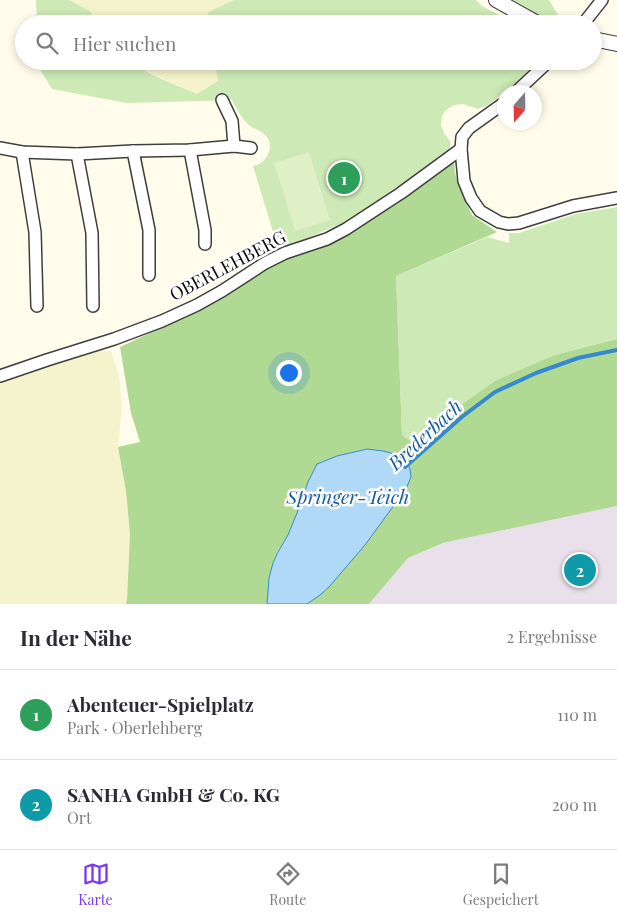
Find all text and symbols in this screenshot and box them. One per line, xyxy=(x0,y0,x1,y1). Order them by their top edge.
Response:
search box xyxy=(15,15,602,70)
icon: search xyxy=(33,29,61,57)
text: Hier suchen xyxy=(73,30,176,56)
north arrow xyxy=(497,85,542,130)
pin: 1 xyxy=(328,159,360,197)
street label: OBERLEHBERG xyxy=(165,224,290,306)
your location xyxy=(276,360,302,386)
water label: Brederbach xyxy=(381,393,467,476)
water label: Springer-Teich xyxy=(286,483,409,509)
pin: 2 xyxy=(564,551,596,589)
text: In der Nähe xyxy=(20,623,132,651)
text: 2 Ergebnisse xyxy=(506,626,597,647)
text: Abenteuer-Spielplatz xyxy=(67,691,254,717)
text: 1 xyxy=(33,704,39,725)
text: 110 m xyxy=(557,704,597,725)
text: Park · Oberlehberg xyxy=(67,717,202,738)
text: SANHA GmbH & Co. KG xyxy=(67,781,280,807)
text: 2 xyxy=(32,794,40,815)
text: 200 m xyxy=(552,794,597,815)
text: Ort xyxy=(67,807,92,828)
tab: Karte xyxy=(78,860,113,909)
tab: Route xyxy=(269,860,306,909)
tab: Gespeichert xyxy=(463,860,539,909)

